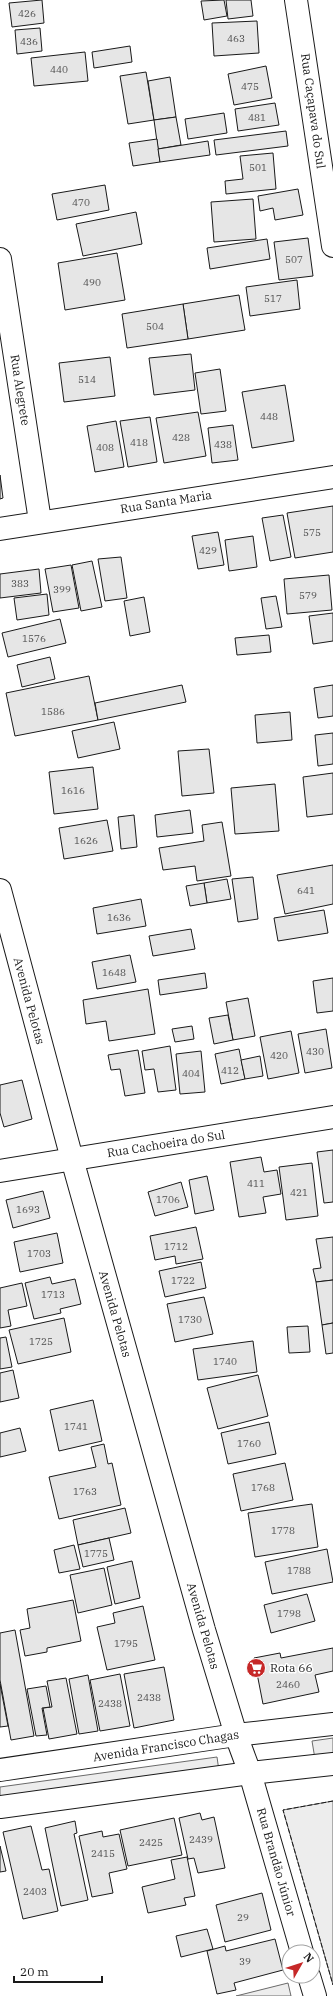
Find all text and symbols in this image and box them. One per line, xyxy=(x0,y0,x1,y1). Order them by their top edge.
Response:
house number: 426 xyxy=(18,7,36,20)
house number: 463 xyxy=(227,32,245,45)
house number: 436 xyxy=(20,35,38,48)
street label: Rua Caçapava do Sul xyxy=(298,52,329,170)
house number: 440 xyxy=(50,63,68,76)
house number: 475 xyxy=(241,80,259,93)
house number: 481 xyxy=(248,111,266,124)
house number: 501 xyxy=(249,161,267,174)
house number: 470 xyxy=(72,196,90,209)
house number: 507 xyxy=(285,253,303,266)
house number: 490 xyxy=(83,276,101,289)
house number: 517 xyxy=(264,292,282,305)
house number: 504 xyxy=(146,320,164,333)
street label: Rua Alegrete xyxy=(7,353,34,427)
house number: 514 xyxy=(78,373,96,386)
house number: 448 xyxy=(260,410,278,423)
house number: 428 xyxy=(172,431,190,444)
house number: 418 xyxy=(130,436,148,449)
house number: 438 xyxy=(214,438,232,451)
house number: 408 xyxy=(96,441,114,454)
street label: Rua Santa Maria xyxy=(119,487,213,516)
house number: 575 xyxy=(303,526,321,539)
house number: 429 xyxy=(199,544,217,557)
house number: 383 xyxy=(11,577,29,590)
house number: 399 xyxy=(53,583,71,596)
house number: 579 xyxy=(299,589,317,602)
house number: 1576 xyxy=(22,632,46,645)
house number: 1586 xyxy=(41,705,65,718)
house number: 1616 xyxy=(61,784,85,797)
house number: 1626 xyxy=(74,834,98,847)
house number: 641 xyxy=(297,884,315,897)
house number: 1636 xyxy=(107,911,131,924)
street label: Avenida Pelotas xyxy=(11,956,48,1046)
house number: 1648 xyxy=(102,966,126,979)
house number: 430 xyxy=(306,1045,324,1058)
house number: 420 xyxy=(270,1049,288,1062)
house number: 412 xyxy=(221,1064,239,1077)
house number: 404 xyxy=(182,1067,200,1080)
street label: Rua Cachoeira do Sul xyxy=(106,1127,226,1160)
house number: 411 xyxy=(247,1177,265,1190)
house number: 421 xyxy=(290,1186,308,1199)
house number: 1706 xyxy=(156,1193,180,1206)
house number: 1693 xyxy=(16,1203,40,1216)
house number: 1712 xyxy=(164,1240,188,1253)
house number: 1703 xyxy=(27,1247,51,1260)
street label: Avenida Pelotas xyxy=(96,1269,135,1359)
house number: 1722 xyxy=(171,1274,195,1287)
house number: 1713 xyxy=(41,1288,65,1301)
house number: 1730 xyxy=(178,1313,202,1326)
house number: 1725 xyxy=(29,1335,53,1348)
house number: 1740 xyxy=(213,1355,237,1368)
house number: 1741 xyxy=(64,1420,88,1433)
house number: 1760 xyxy=(237,1437,261,1450)
house number: 1768 xyxy=(251,1481,275,1494)
house number: 1763 xyxy=(73,1485,97,1498)
house number: 1778 xyxy=(271,1524,295,1537)
house number: 1775 xyxy=(84,1547,108,1560)
house number: 1788 xyxy=(287,1564,311,1577)
street label: Avenida Pelotas xyxy=(184,1581,223,1671)
house number: 1798 xyxy=(277,1607,301,1620)
house number: 1795 xyxy=(114,1637,138,1650)
supermarket icon: Rota 66 xyxy=(245,1657,267,1679)
place label: Rota 66 xyxy=(270,1660,313,1675)
house number: 2460 xyxy=(276,1678,300,1691)
house number: 2438 xyxy=(137,1691,161,1704)
house number: 2438 xyxy=(98,1697,122,1710)
street label: Avenida Francisco Chagas xyxy=(92,1727,240,1764)
street label: Rua Brandão Júnior xyxy=(254,1806,299,1918)
house number: 2439 xyxy=(189,1833,213,1846)
house number: 2425 xyxy=(139,1836,163,1849)
house number: 2415 xyxy=(91,1847,115,1860)
house number: 2403 xyxy=(23,1885,47,1898)
house number: 29 xyxy=(237,1911,249,1924)
north arrow xyxy=(281,1944,321,1984)
text: N xyxy=(301,1950,317,1966)
house number: 39 xyxy=(239,1955,251,1968)
scale bar xyxy=(14,1958,102,1984)
text: 20 m xyxy=(20,1964,49,1979)

